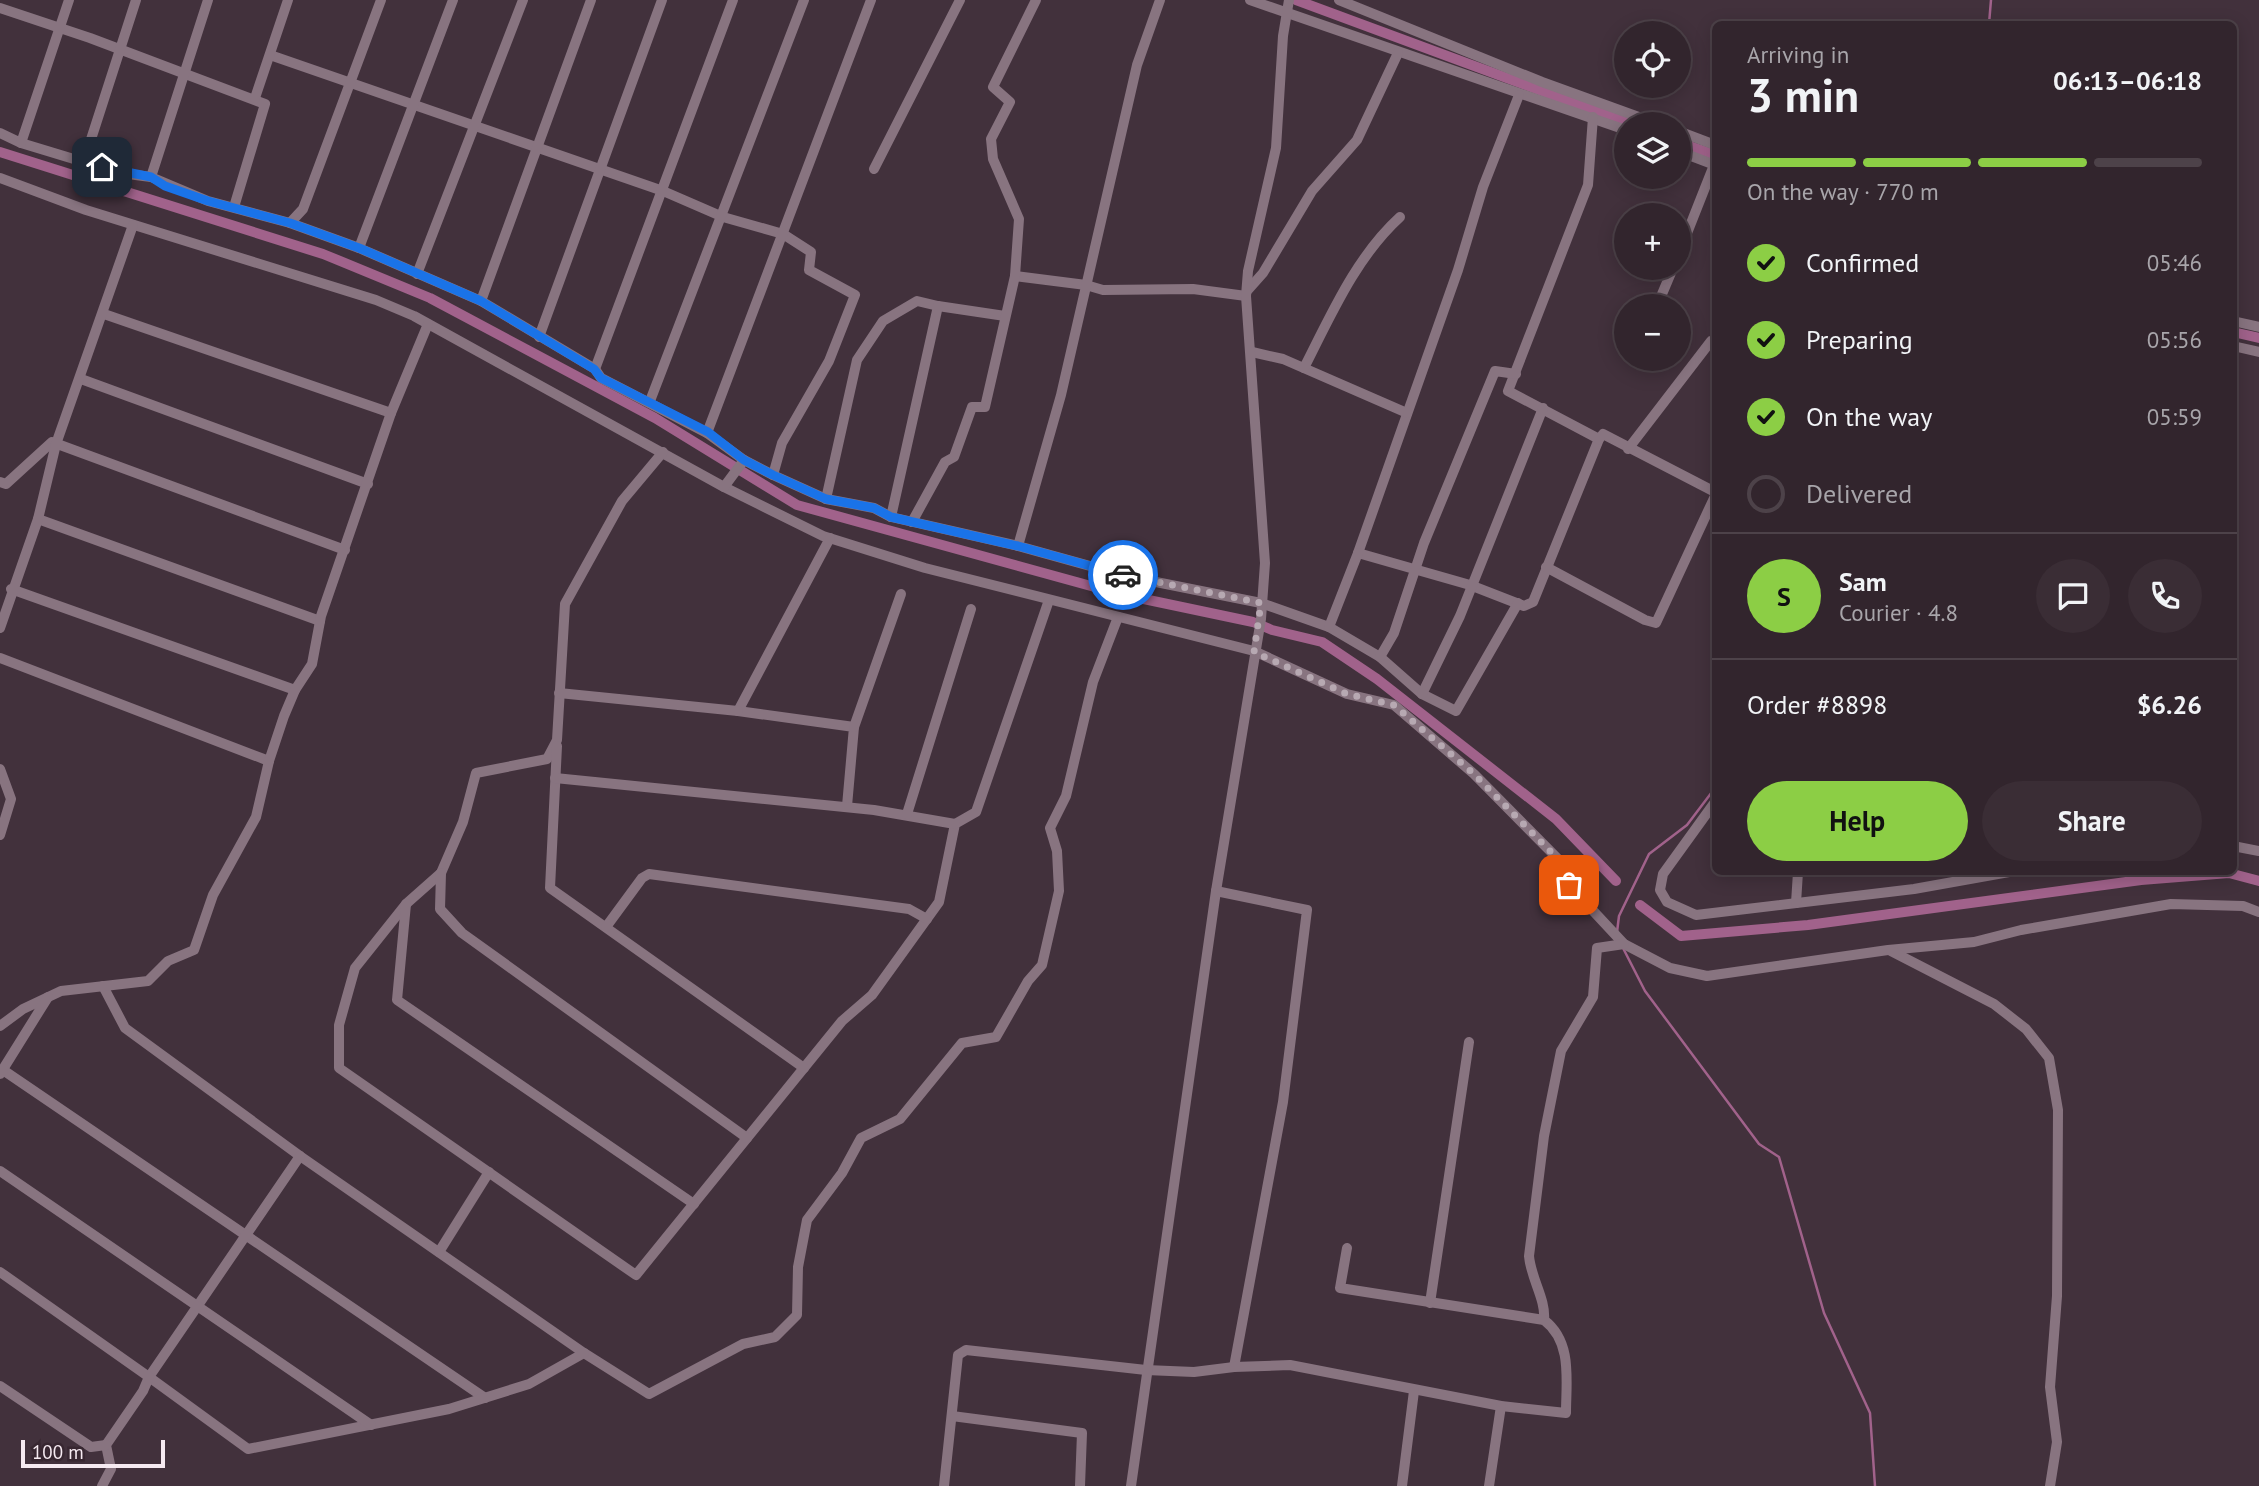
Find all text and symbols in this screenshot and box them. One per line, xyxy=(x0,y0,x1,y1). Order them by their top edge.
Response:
map controls xyxy=(1614,21,1691,371)
button: locate xyxy=(1614,21,1691,98)
text: Arriving in xyxy=(1747,40,1849,69)
text: 06:13–06:18 xyxy=(2053,64,2202,97)
text: 3 min xyxy=(1747,65,1859,125)
button: layers xyxy=(1614,112,1691,189)
pin xyxy=(72,137,132,197)
icon: home xyxy=(83,148,121,186)
text: On the way · 770 m xyxy=(1747,177,1939,206)
button: + xyxy=(1614,203,1691,280)
icon: check xyxy=(1747,244,1785,282)
text: Confirmed xyxy=(1806,246,1919,279)
text: 05:46 xyxy=(2147,248,2202,277)
button: − xyxy=(1614,294,1691,371)
icon: check xyxy=(1747,321,1785,359)
text: Preparing xyxy=(1806,323,1913,356)
text: 05:56 xyxy=(2147,325,2202,354)
icon: check xyxy=(1747,398,1785,436)
text: On the way xyxy=(1806,400,1932,433)
text: 05:59 xyxy=(2147,402,2202,431)
text: Delivered xyxy=(1806,477,1912,510)
courier xyxy=(1088,540,1158,610)
icon: car xyxy=(1104,556,1142,594)
button: chat xyxy=(2036,559,2110,633)
button: phone xyxy=(2128,559,2202,633)
text: Sam xyxy=(1839,565,1887,598)
text: S xyxy=(1777,580,1791,613)
text: Courier · 4.8 xyxy=(1839,598,1958,627)
text: Order #8898 xyxy=(1747,688,1887,721)
text: $6.26 xyxy=(2137,688,2202,721)
button: Help xyxy=(1747,781,1968,861)
button: Share xyxy=(1982,781,2202,861)
pin xyxy=(1539,855,1599,915)
icon: bag xyxy=(1550,866,1588,904)
scale bar xyxy=(21,1437,164,1469)
text: 100 m xyxy=(32,1440,84,1464)

